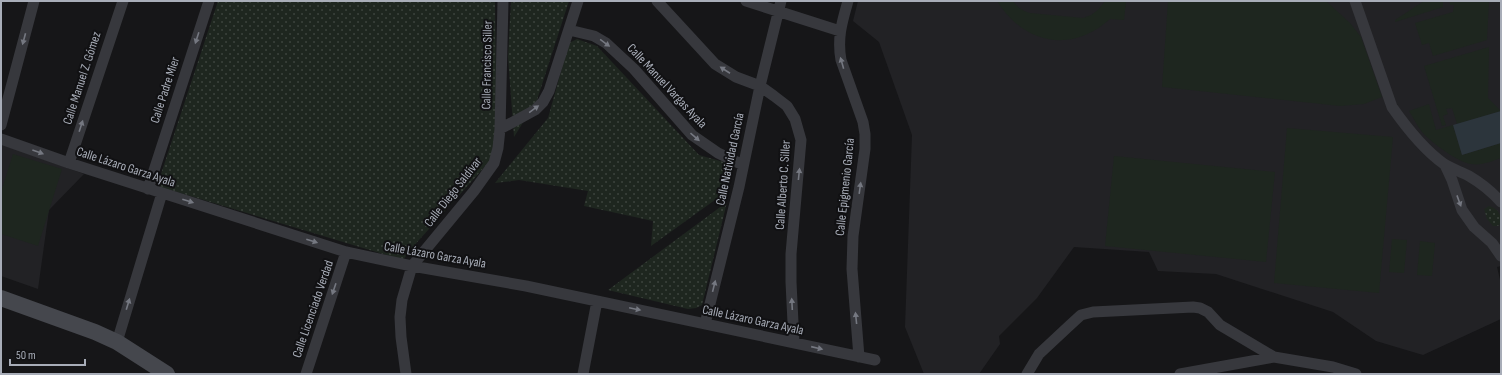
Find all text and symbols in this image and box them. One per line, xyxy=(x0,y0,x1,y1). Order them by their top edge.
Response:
street label: Calle Francisco Siller xyxy=(478,20,496,110)
street label: Calle Manuel Z. Gómez xyxy=(59,29,105,126)
one-way arrow xyxy=(194,32,200,44)
one-way arrow xyxy=(21,33,27,45)
one-way arrow xyxy=(600,39,611,48)
street label: Calle Manuel Vargas Ayala xyxy=(624,40,710,132)
street label: Calle Padre Mier xyxy=(147,55,183,125)
one-way arrow xyxy=(839,56,845,68)
one-way arrow xyxy=(719,67,731,74)
one-way arrow xyxy=(529,105,540,113)
street label: Calle Natividad García xyxy=(712,111,748,207)
one-way arrow xyxy=(78,120,84,132)
one-way arrow xyxy=(690,133,700,142)
street label: Calle Epigmenio García xyxy=(832,137,858,237)
street label: Calle Alberto C. Siller xyxy=(772,139,794,230)
street label: Calle Lázaro Garza Ayala xyxy=(74,143,178,191)
one-way arrow xyxy=(32,149,44,155)
street label: Calle Diego Saldívar xyxy=(421,154,485,230)
one-way arrow xyxy=(796,168,802,180)
one-way arrow xyxy=(857,182,863,195)
one-way arrow xyxy=(1456,195,1462,207)
one-way arrow xyxy=(182,198,194,204)
one-way arrow xyxy=(306,238,318,244)
street label: Calle Lázaro Garza Ayala xyxy=(383,238,487,272)
street label: Calle Licenciado Verdad xyxy=(289,258,337,360)
one-way arrow xyxy=(712,280,718,292)
one-way arrow xyxy=(331,284,337,296)
one-way arrow xyxy=(125,298,131,310)
one-way arrow xyxy=(788,298,795,310)
street label: Calle Lázaro Garza Ayala xyxy=(701,301,805,339)
one-way arrow xyxy=(629,307,641,313)
one-way arrow xyxy=(852,312,859,324)
scale bar xyxy=(10,341,85,367)
one-way arrow xyxy=(811,345,823,351)
text: 50 m xyxy=(16,348,36,363)

